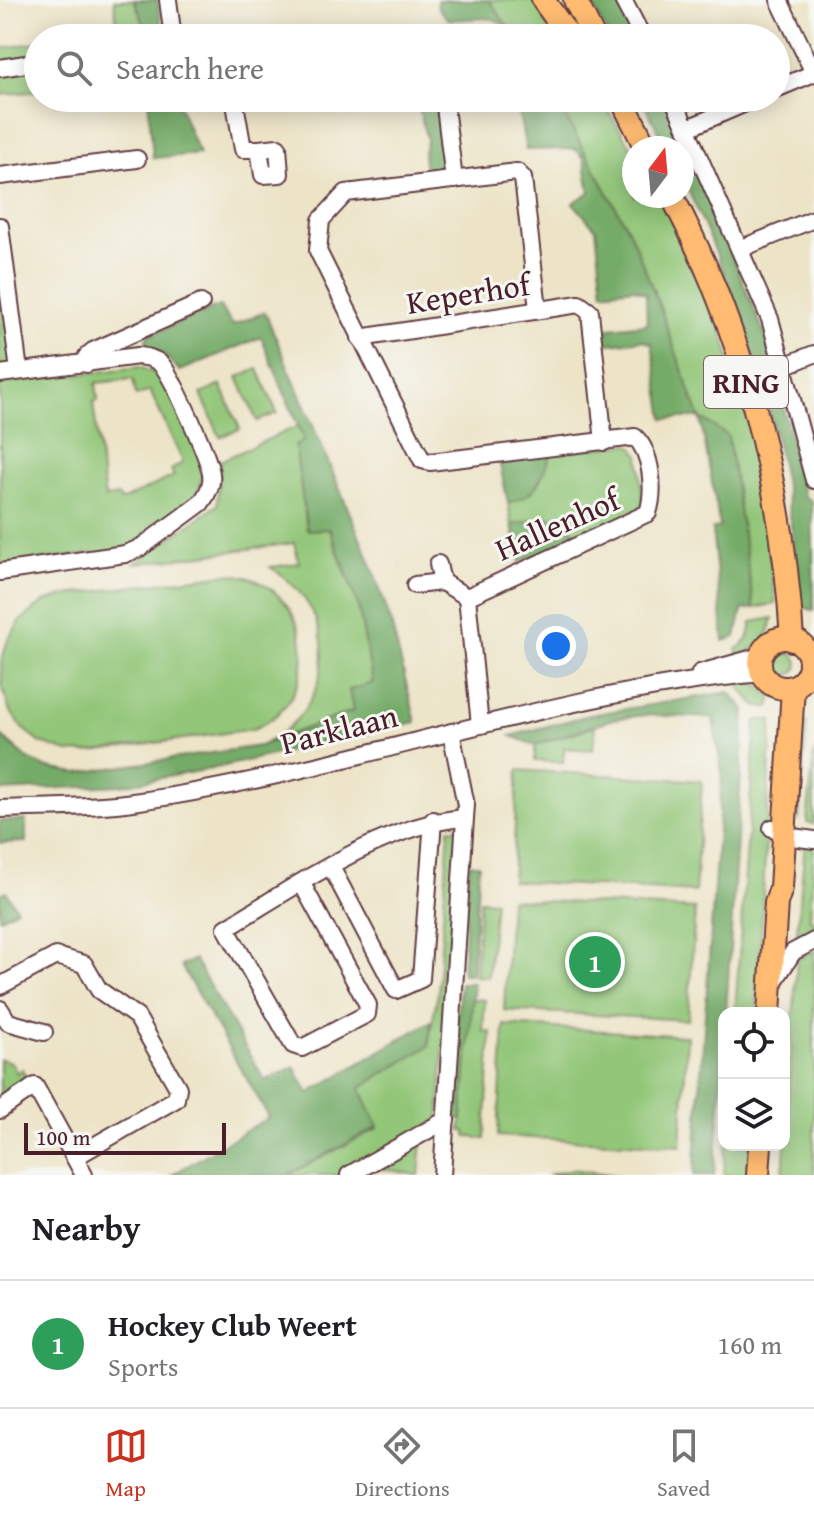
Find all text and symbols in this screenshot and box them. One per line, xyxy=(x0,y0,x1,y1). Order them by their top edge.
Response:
search box xyxy=(24,24,790,112)
icon: search xyxy=(52,46,96,90)
text: Search here xyxy=(116,46,264,90)
north arrow xyxy=(622,136,694,208)
street label: Keperhof xyxy=(403,260,537,326)
road number: RING xyxy=(704,356,788,408)
street label: Hallenhof xyxy=(487,474,630,572)
your location xyxy=(536,626,576,666)
street label: Parklaan xyxy=(276,692,402,766)
pin: 1 xyxy=(569,932,621,992)
map controls xyxy=(718,1007,790,1151)
button: locate xyxy=(718,1007,790,1079)
button: layers xyxy=(718,1079,790,1151)
scale bar xyxy=(24,1119,226,1155)
text: 100 m xyxy=(36,1121,91,1153)
text: Nearby xyxy=(32,1203,141,1252)
text: Hockey Club Weert xyxy=(108,1303,357,1347)
text: 1 xyxy=(51,1325,65,1364)
text: 160 m xyxy=(717,1325,782,1364)
text: Sports xyxy=(108,1347,178,1386)
tab: Map xyxy=(104,1424,148,1504)
tab: Directions xyxy=(355,1424,450,1504)
tab: Saved xyxy=(657,1424,710,1504)

